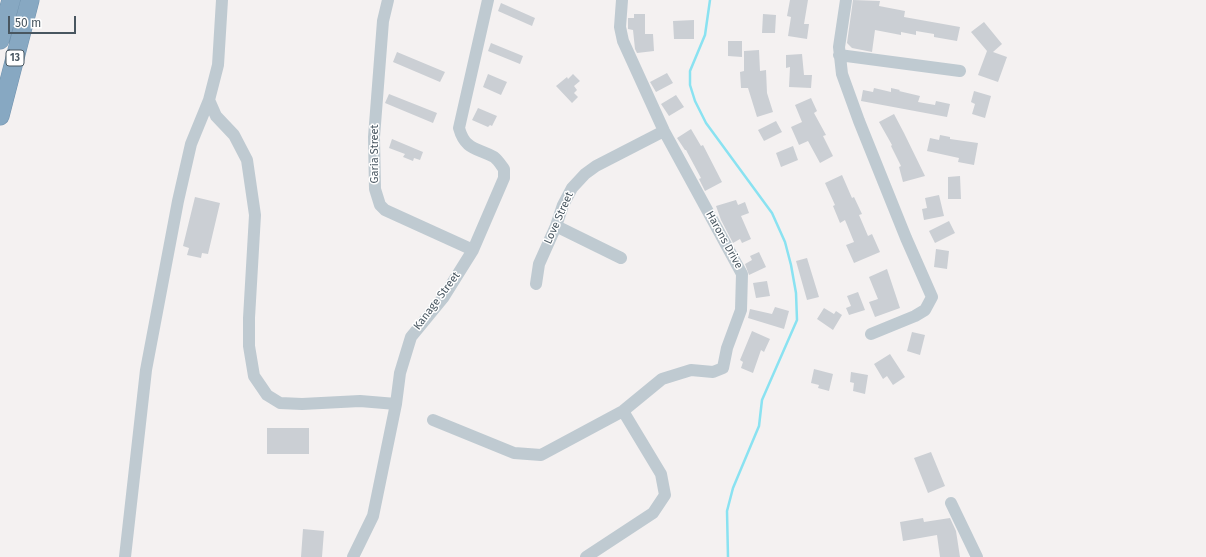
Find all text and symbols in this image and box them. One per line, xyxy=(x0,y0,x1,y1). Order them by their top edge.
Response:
scale bar xyxy=(10,8,78,34)
text: 50 m xyxy=(15,16,41,30)
road number: 13 xyxy=(6,50,24,66)
street label: Garia Street xyxy=(368,124,382,184)
street label: Love Street xyxy=(542,190,576,246)
street label: Harons Drive xyxy=(703,209,745,271)
street label: Kanage Street xyxy=(411,269,463,333)

